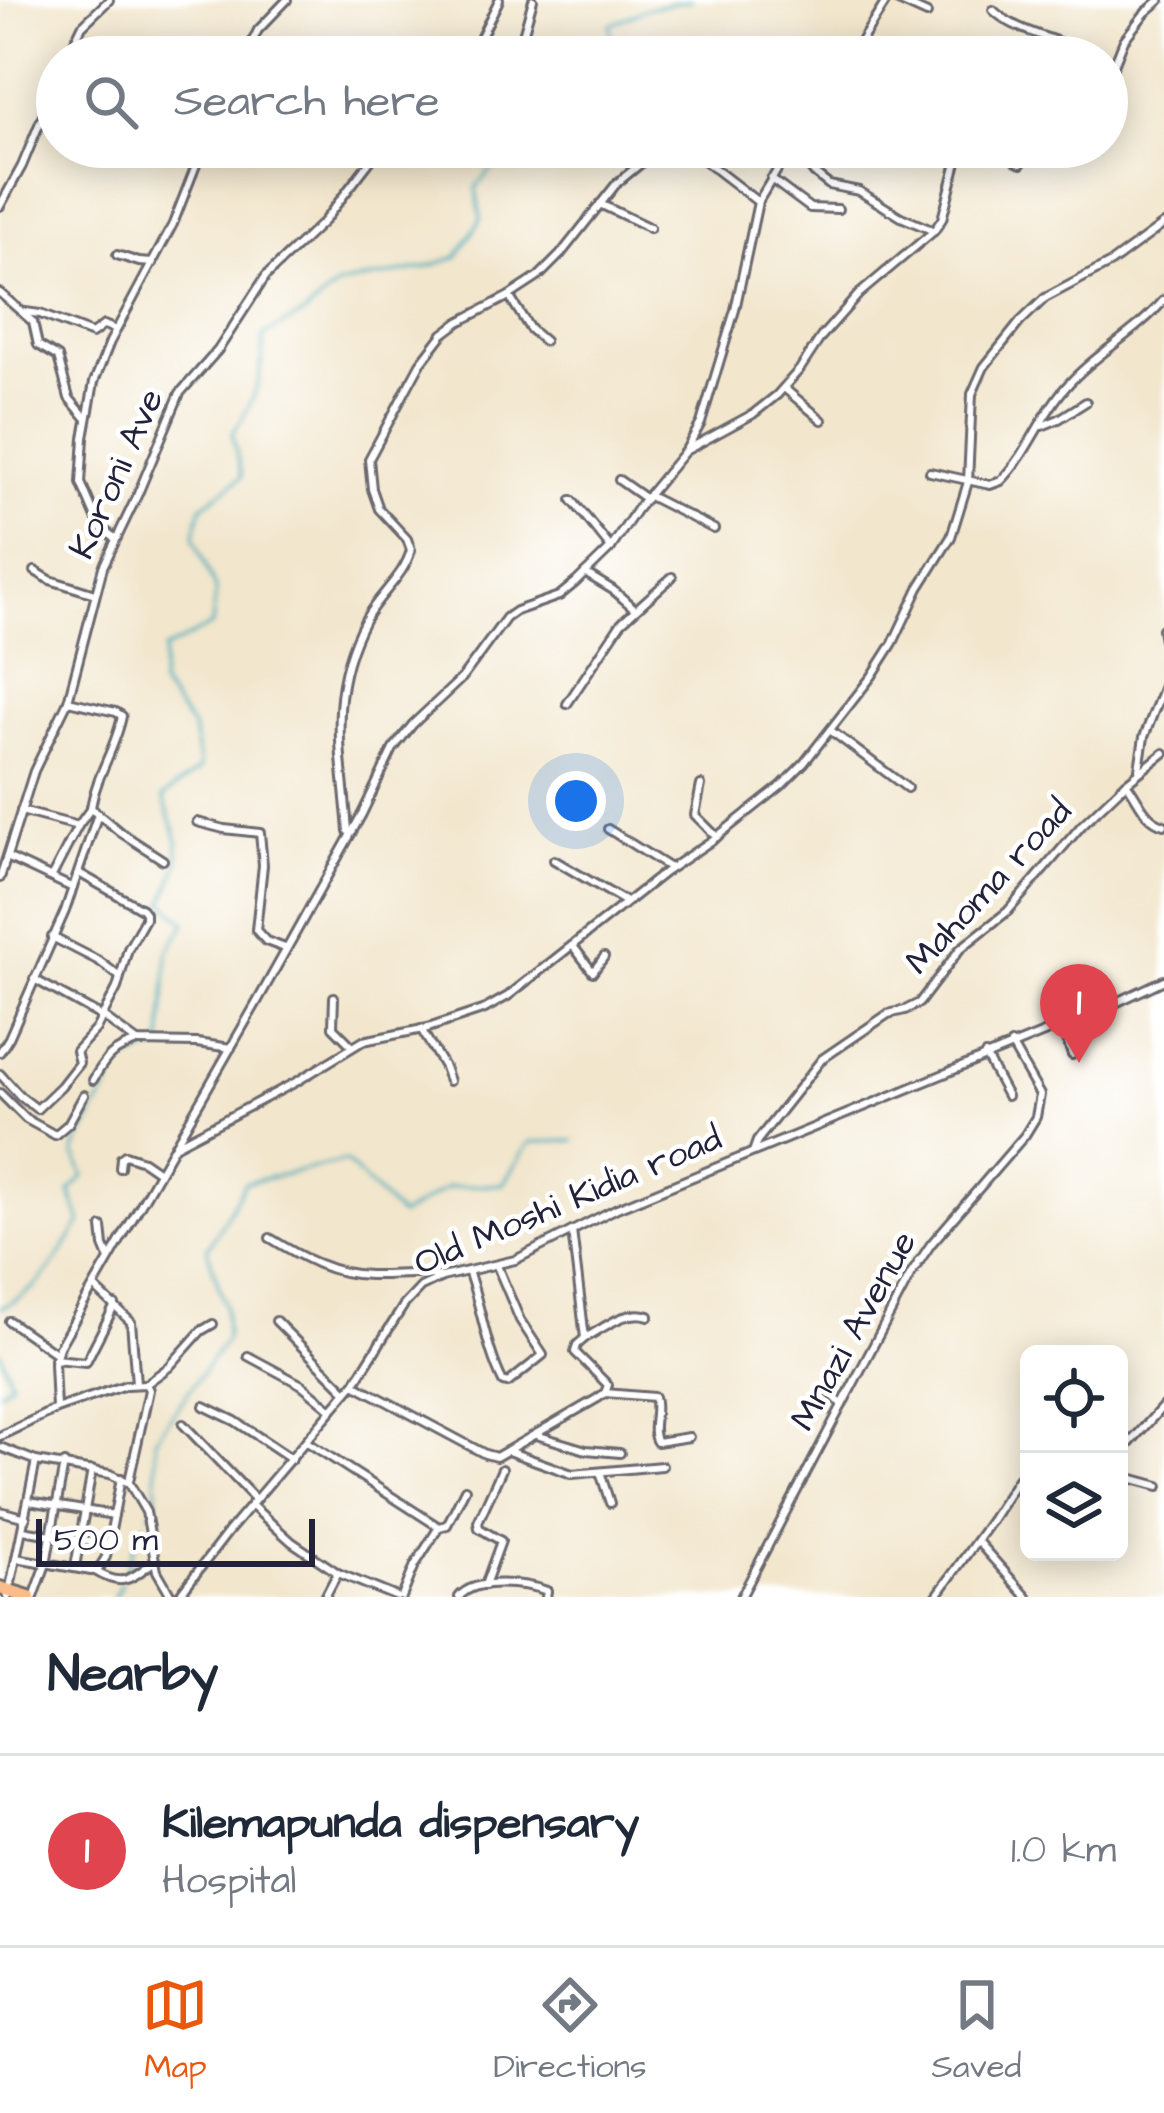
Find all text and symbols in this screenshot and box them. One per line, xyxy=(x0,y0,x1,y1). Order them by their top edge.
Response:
search box xyxy=(36,36,1128,168)
icon: search xyxy=(78,69,144,135)
text: Search here xyxy=(174,71,440,133)
street label: Koroni Ave xyxy=(57,381,177,567)
your location xyxy=(546,771,606,831)
street label: Mahoma road xyxy=(894,788,1084,986)
pin: 1 xyxy=(1040,964,1118,1063)
street label: Old Moshi Kidia road xyxy=(407,1113,729,1289)
street label: Mnazi Avenue xyxy=(778,1222,930,1440)
map controls xyxy=(1020,1345,1128,1561)
button: locate xyxy=(1020,1345,1128,1453)
button: layers xyxy=(1020,1453,1128,1561)
scale bar xyxy=(36,1513,315,1566)
text: 500 m xyxy=(54,1517,158,1563)
text: Nearby xyxy=(48,1640,218,1711)
text: Kilemapunda dispensary xyxy=(162,1793,639,1855)
text: 1 xyxy=(85,1824,90,1878)
text: 1.0 km xyxy=(1011,1824,1116,1878)
text: Hospital xyxy=(162,1855,296,1909)
tab: Map xyxy=(142,1972,208,2090)
tab: Directions xyxy=(493,1972,647,2090)
tab: Saved xyxy=(932,1972,1022,2090)

